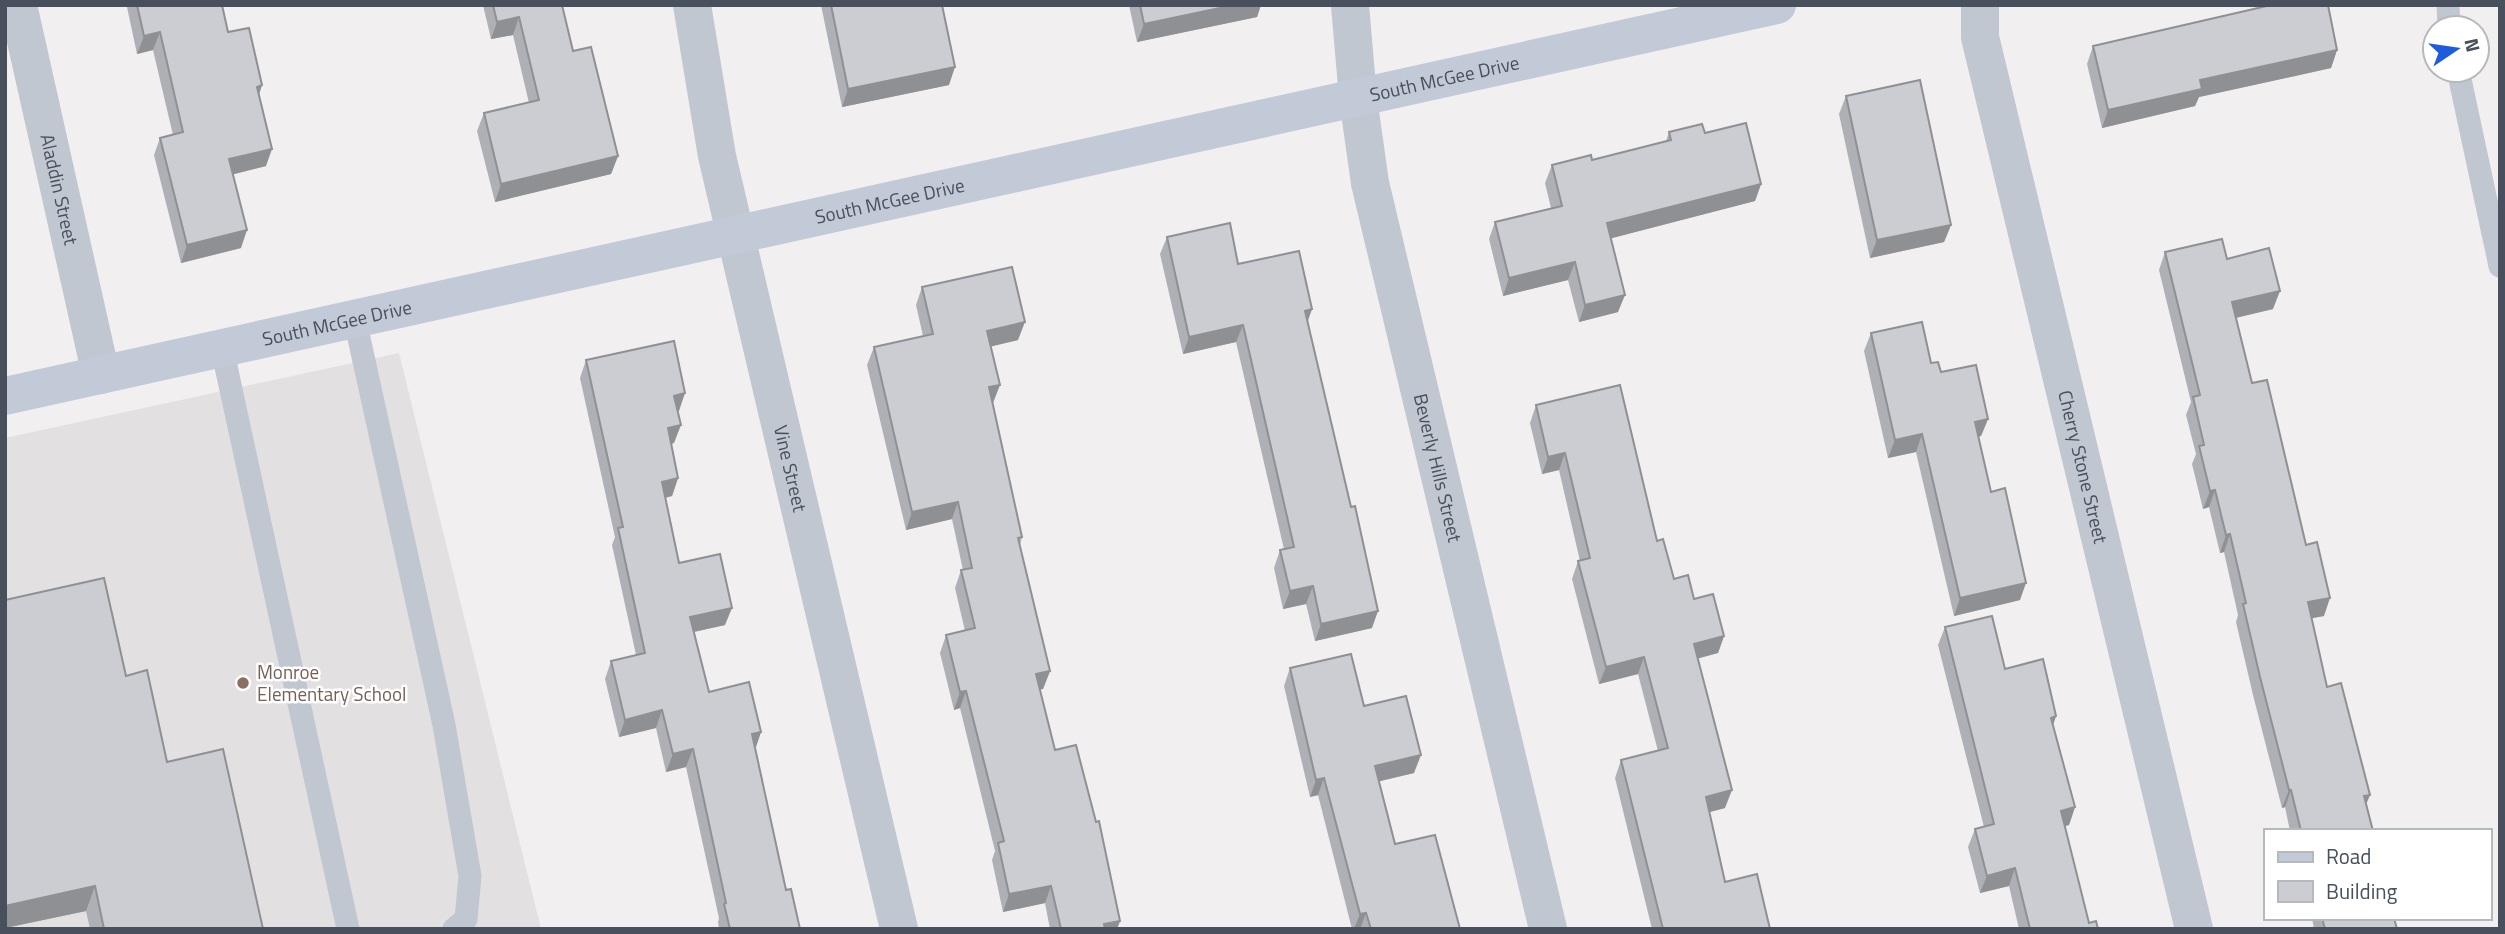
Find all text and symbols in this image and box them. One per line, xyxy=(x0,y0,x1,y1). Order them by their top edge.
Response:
north arrow xyxy=(2421,14,2491,84)
text: N xyxy=(2457,35,2489,55)
street label: South McGee Drive xyxy=(1367,47,1522,108)
street label: Aladdin Street xyxy=(33,131,86,248)
street label: South McGee Drive xyxy=(812,170,967,231)
street label: South McGee Drive xyxy=(259,292,414,353)
street label: Cherry Stone Street xyxy=(2051,387,2116,547)
street label: Beverly Hills Street xyxy=(1407,390,1470,545)
street label: Vine Street xyxy=(767,422,815,515)
place label: Monroe Elementary School xyxy=(257,657,406,708)
marker: Monroe Elementary School xyxy=(235,675,251,691)
legend xyxy=(2264,829,2491,920)
text: Road xyxy=(2326,840,2371,872)
text: Building xyxy=(2326,875,2398,907)

